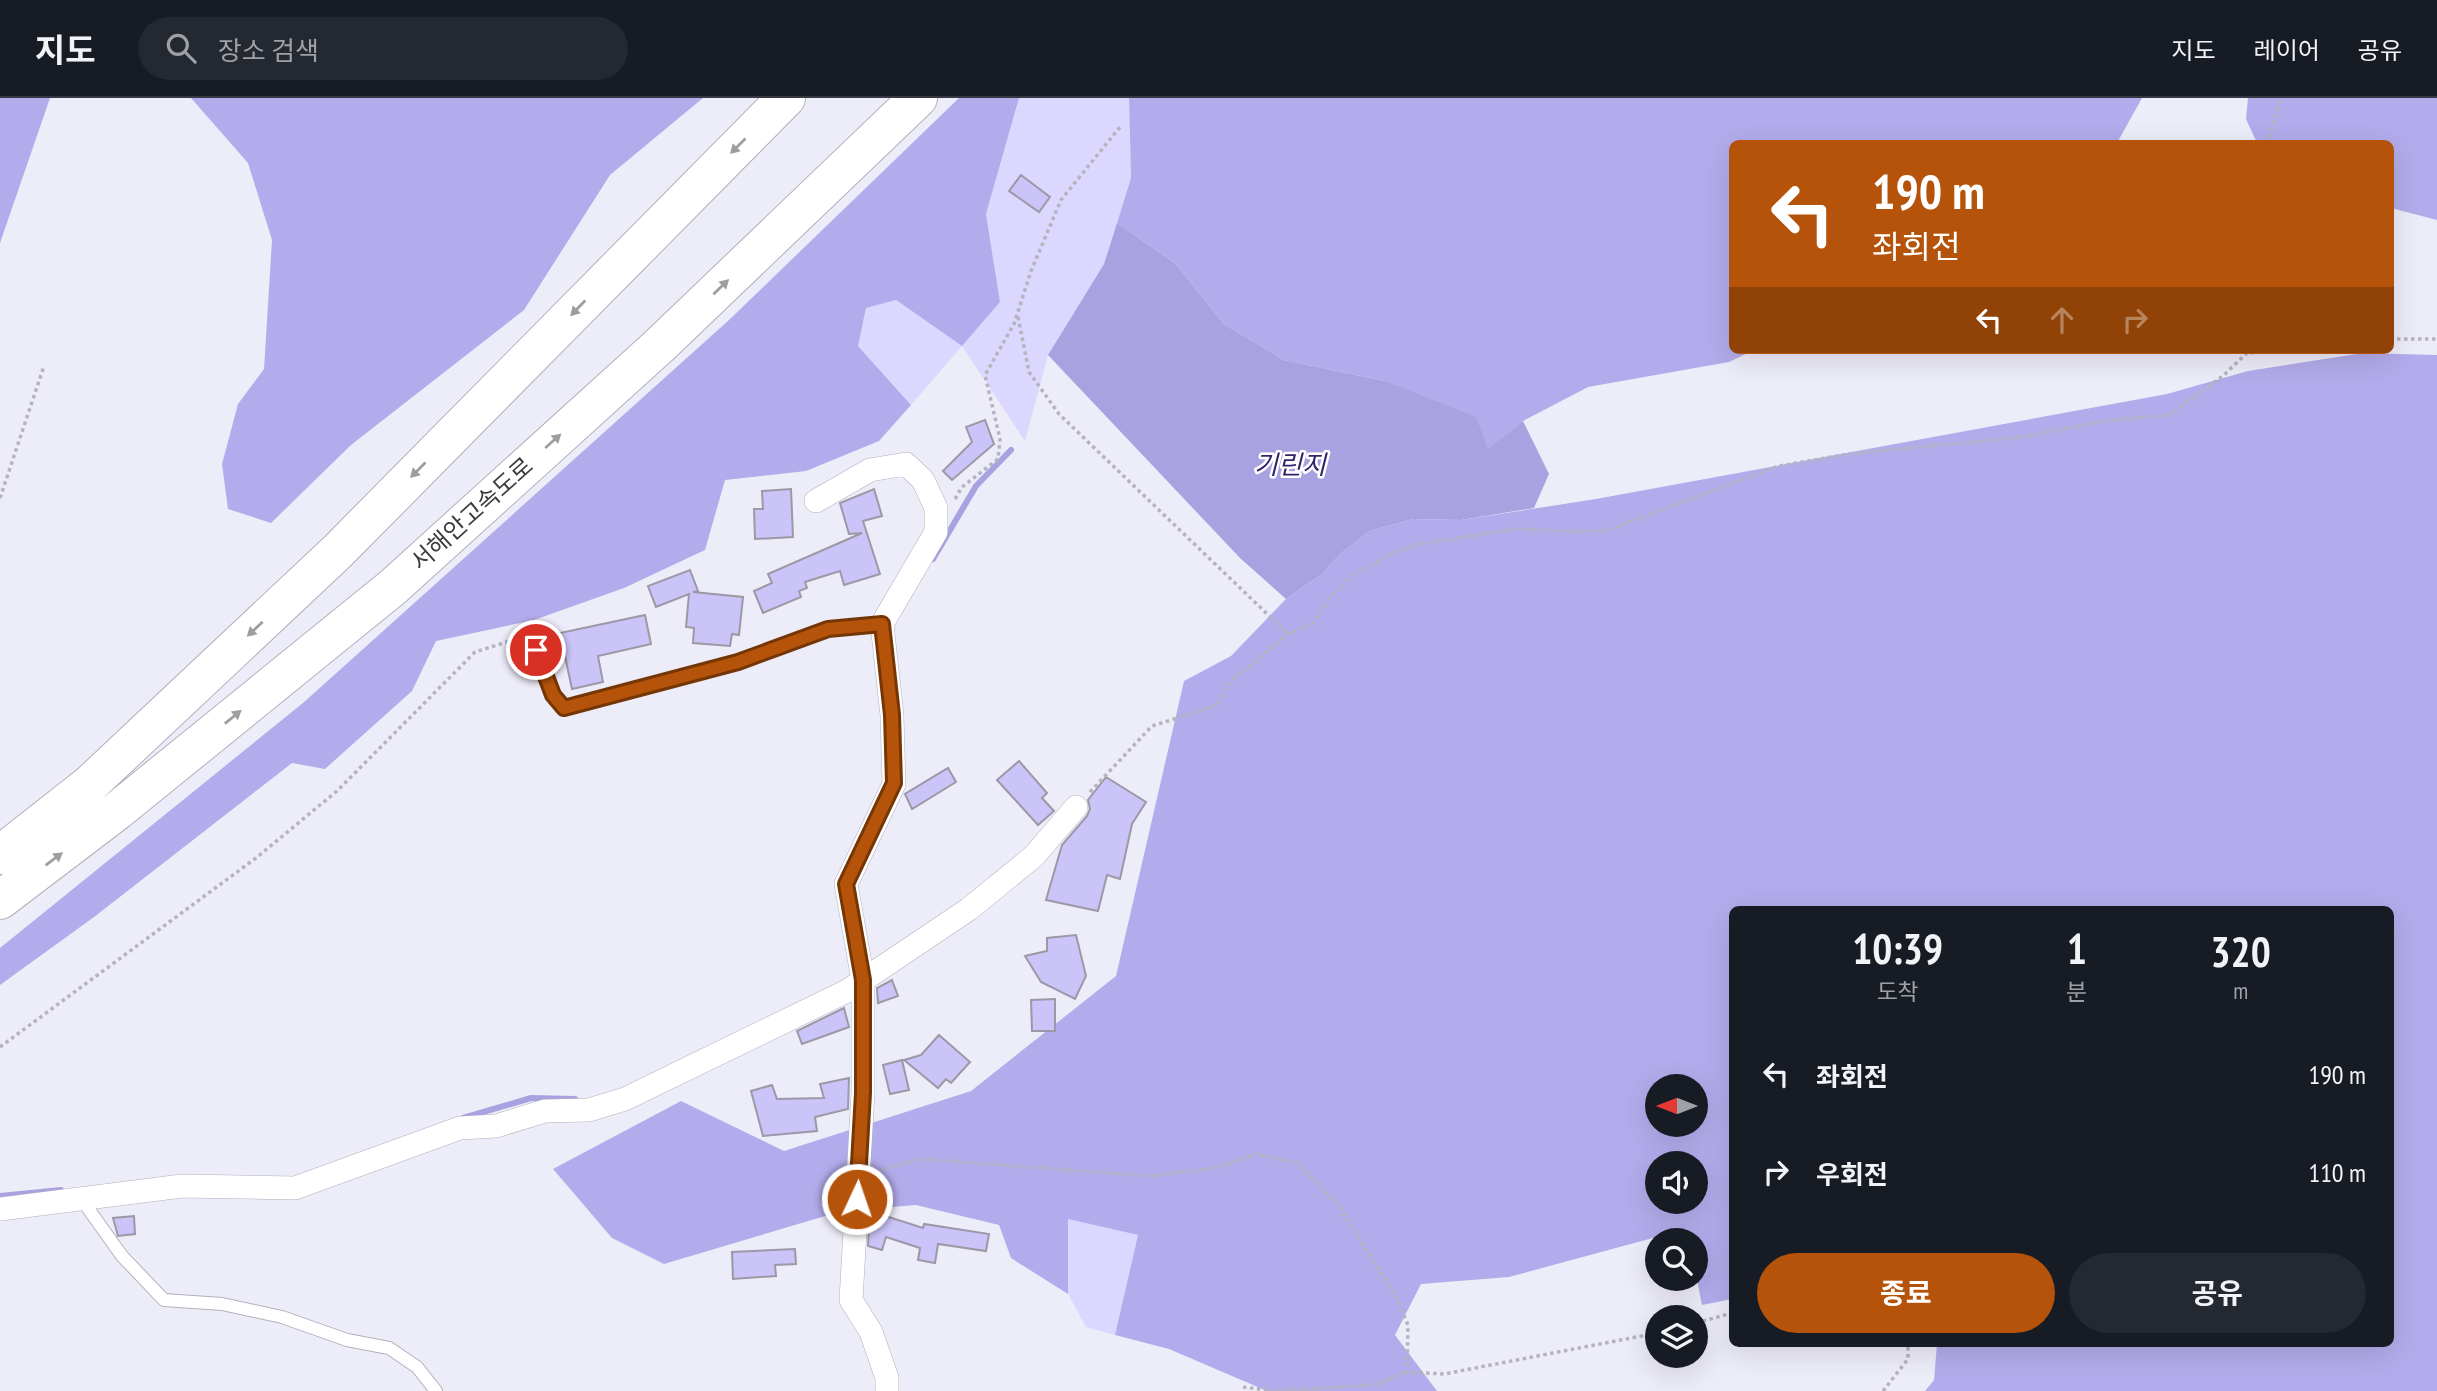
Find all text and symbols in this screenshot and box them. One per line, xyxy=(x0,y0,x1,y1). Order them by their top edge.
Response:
search box xyxy=(138,17,628,80)
text: 지도 xyxy=(35,28,96,71)
icon: search xyxy=(162,29,200,67)
text: 장소 검색 xyxy=(218,34,319,67)
text: 지도 xyxy=(2171,35,2216,66)
text: 레이어 xyxy=(2254,35,2320,66)
text: 공유 xyxy=(2358,35,2402,66)
one-way arrow xyxy=(730,138,747,154)
text: 190 m xyxy=(1872,159,1985,223)
icon: left xyxy=(1757,168,1848,259)
text: 좌회전 xyxy=(1872,225,1960,267)
one-way arrow xyxy=(712,280,729,296)
one-way arrow xyxy=(569,299,586,316)
icon: left xyxy=(1970,301,2008,339)
icon: ahead xyxy=(2043,301,2081,339)
icon: right xyxy=(2116,301,2154,339)
one-way arrow xyxy=(544,433,562,449)
water label: 기린지 xyxy=(1254,448,1328,481)
street label: 서해안고속도로 xyxy=(404,450,539,577)
one-way arrow xyxy=(411,461,427,478)
one-way arrow xyxy=(247,620,264,637)
pin xyxy=(506,620,566,680)
icon: arrive xyxy=(517,631,555,669)
one-way arrow xyxy=(223,710,241,725)
one-way arrow xyxy=(45,851,63,866)
text: 10:39 xyxy=(1852,921,1943,976)
text: 1 xyxy=(2067,921,2087,976)
text: 320 xyxy=(2211,924,2271,979)
text: m xyxy=(2233,976,2248,1005)
text: 도착 xyxy=(1876,977,1919,1006)
text: 분 xyxy=(2066,977,2087,1006)
icon: left xyxy=(1757,1055,1795,1093)
text: 190 m xyxy=(2308,1058,2366,1091)
text: 좌회전 xyxy=(1816,1060,1888,1093)
north arrow xyxy=(1645,1074,1708,1138)
map controls xyxy=(1645,1074,1708,1368)
button: sound xyxy=(1645,1151,1708,1214)
icon: right xyxy=(1757,1153,1795,1191)
text: 110 m xyxy=(2308,1156,2366,1189)
text: 우회전 xyxy=(1816,1158,1888,1191)
position arrow xyxy=(820,1162,894,1236)
button: search xyxy=(1645,1228,1708,1291)
button: 종료 xyxy=(1757,1253,2055,1333)
button: 공유 xyxy=(2069,1253,2366,1333)
button: layers xyxy=(1645,1305,1708,1368)

